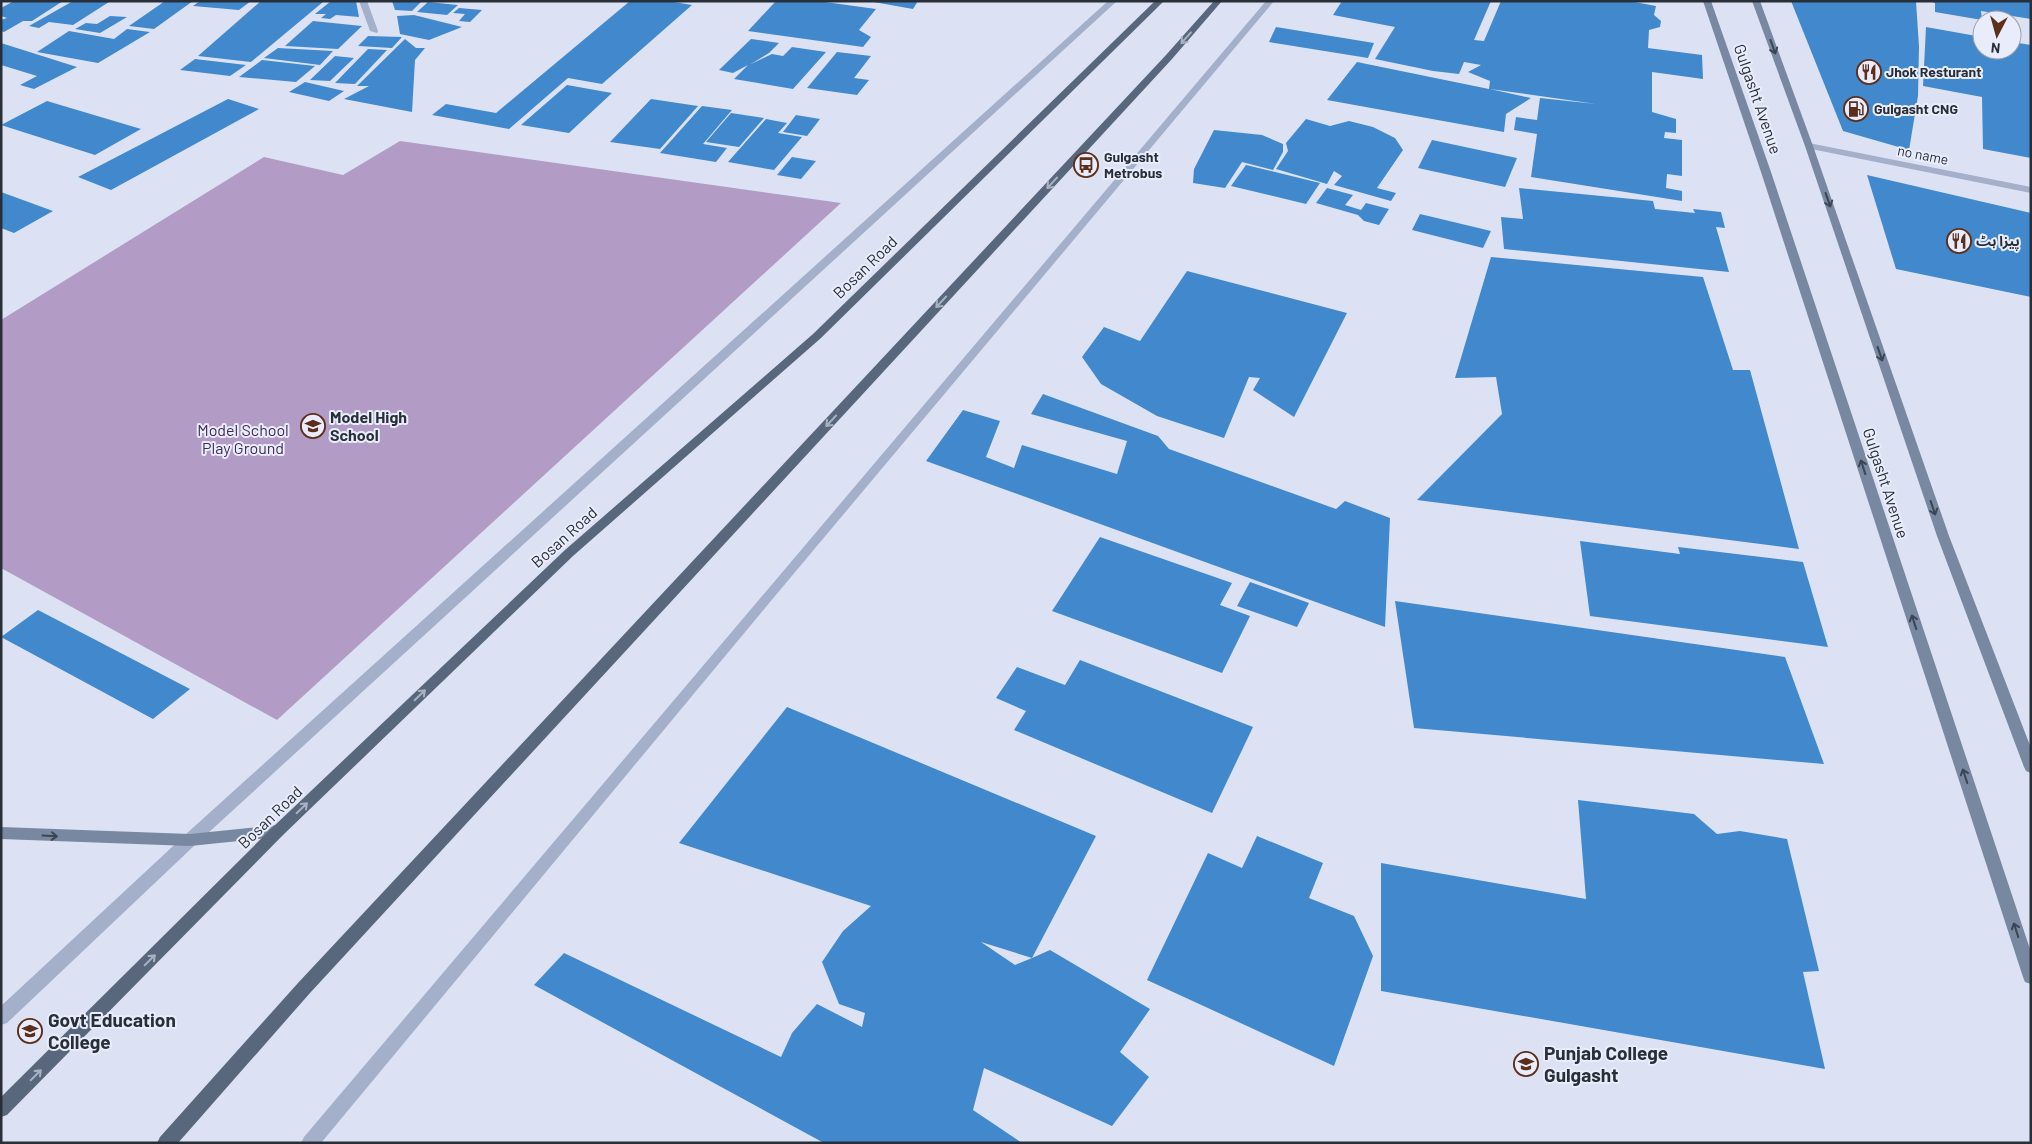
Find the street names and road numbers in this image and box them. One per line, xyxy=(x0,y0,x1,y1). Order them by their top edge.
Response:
street label: Gulgasht Avenue xyxy=(1731,41,1786,156)
street label: no name xyxy=(1896,141,1950,168)
street label: Bosan Road xyxy=(829,231,901,302)
street label: Gulgasht Avenue xyxy=(1860,425,1913,540)
street label: Bosan Road xyxy=(527,502,600,571)
street label: Bosan Road xyxy=(234,781,306,852)

